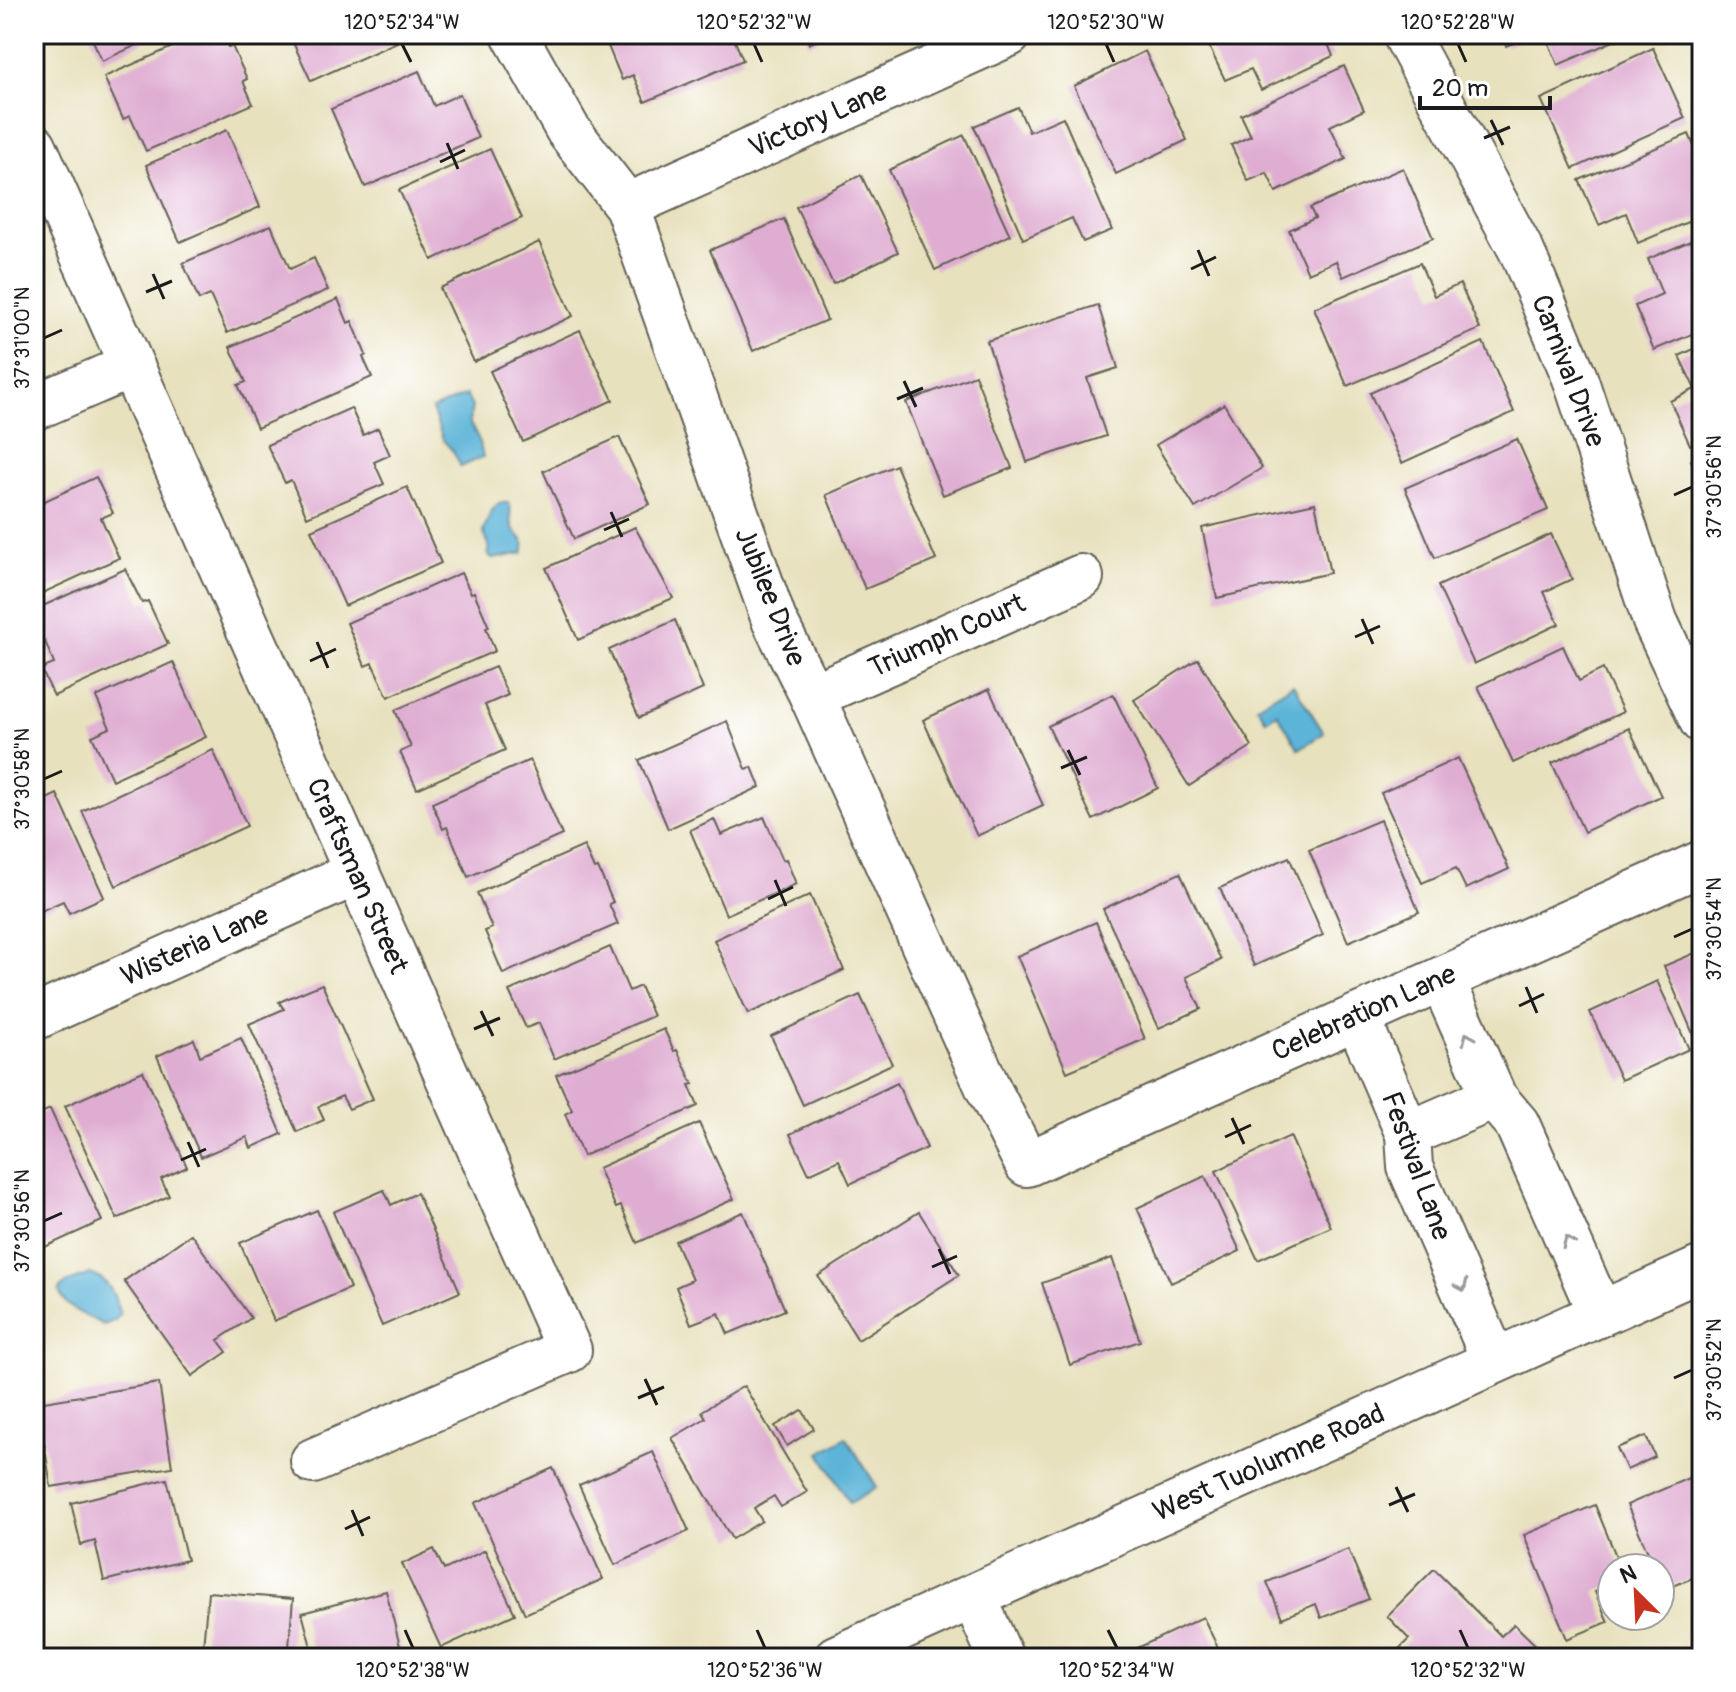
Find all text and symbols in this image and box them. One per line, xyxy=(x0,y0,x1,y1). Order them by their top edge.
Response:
text: 120°52'34"W xyxy=(344,10,460,35)
text: 120°52'32"W xyxy=(697,10,811,35)
text: 120°52'30"W xyxy=(1047,10,1165,35)
text: 120°52'28"W xyxy=(1401,10,1515,35)
scale bar xyxy=(1420,60,1550,110)
street label: Victory Lane xyxy=(743,74,893,166)
text: 20 m xyxy=(1432,74,1488,103)
text: 37°31'00"N xyxy=(10,287,35,389)
street label: Carnival Drive xyxy=(1523,290,1613,452)
text: 37°30'56"N xyxy=(1702,435,1727,539)
street label: Jubilee Drive xyxy=(726,523,814,672)
street label: Triumph Court xyxy=(863,586,1031,686)
text: 37°30'58"N xyxy=(10,728,35,830)
street label: Craftsman Street xyxy=(298,773,416,980)
text: 37°30'54"N xyxy=(1702,877,1727,981)
street label: Wisteria Lane xyxy=(116,898,275,994)
street label: Celebration Lane xyxy=(1266,957,1462,1069)
one-way arrow xyxy=(1462,1032,1478,1046)
street label: Festival Lane xyxy=(1373,1087,1459,1245)
text: 37°30'56"N xyxy=(10,1169,35,1273)
one-way arrow xyxy=(1562,1236,1578,1250)
one-way arrow xyxy=(1452,1277,1468,1292)
text: 37°30'52"N xyxy=(1702,1319,1727,1421)
street label: West Tuolumne Road xyxy=(1148,1396,1390,1530)
north arrow xyxy=(1596,1552,1676,1632)
text: N xyxy=(1616,1559,1641,1590)
text: 120°52'38"W xyxy=(356,1658,470,1683)
text: 120°52'36"W xyxy=(707,1658,823,1683)
text: 120°52'34"W xyxy=(1059,1658,1175,1683)
text: 120°52'32"W xyxy=(1411,1658,1525,1683)

